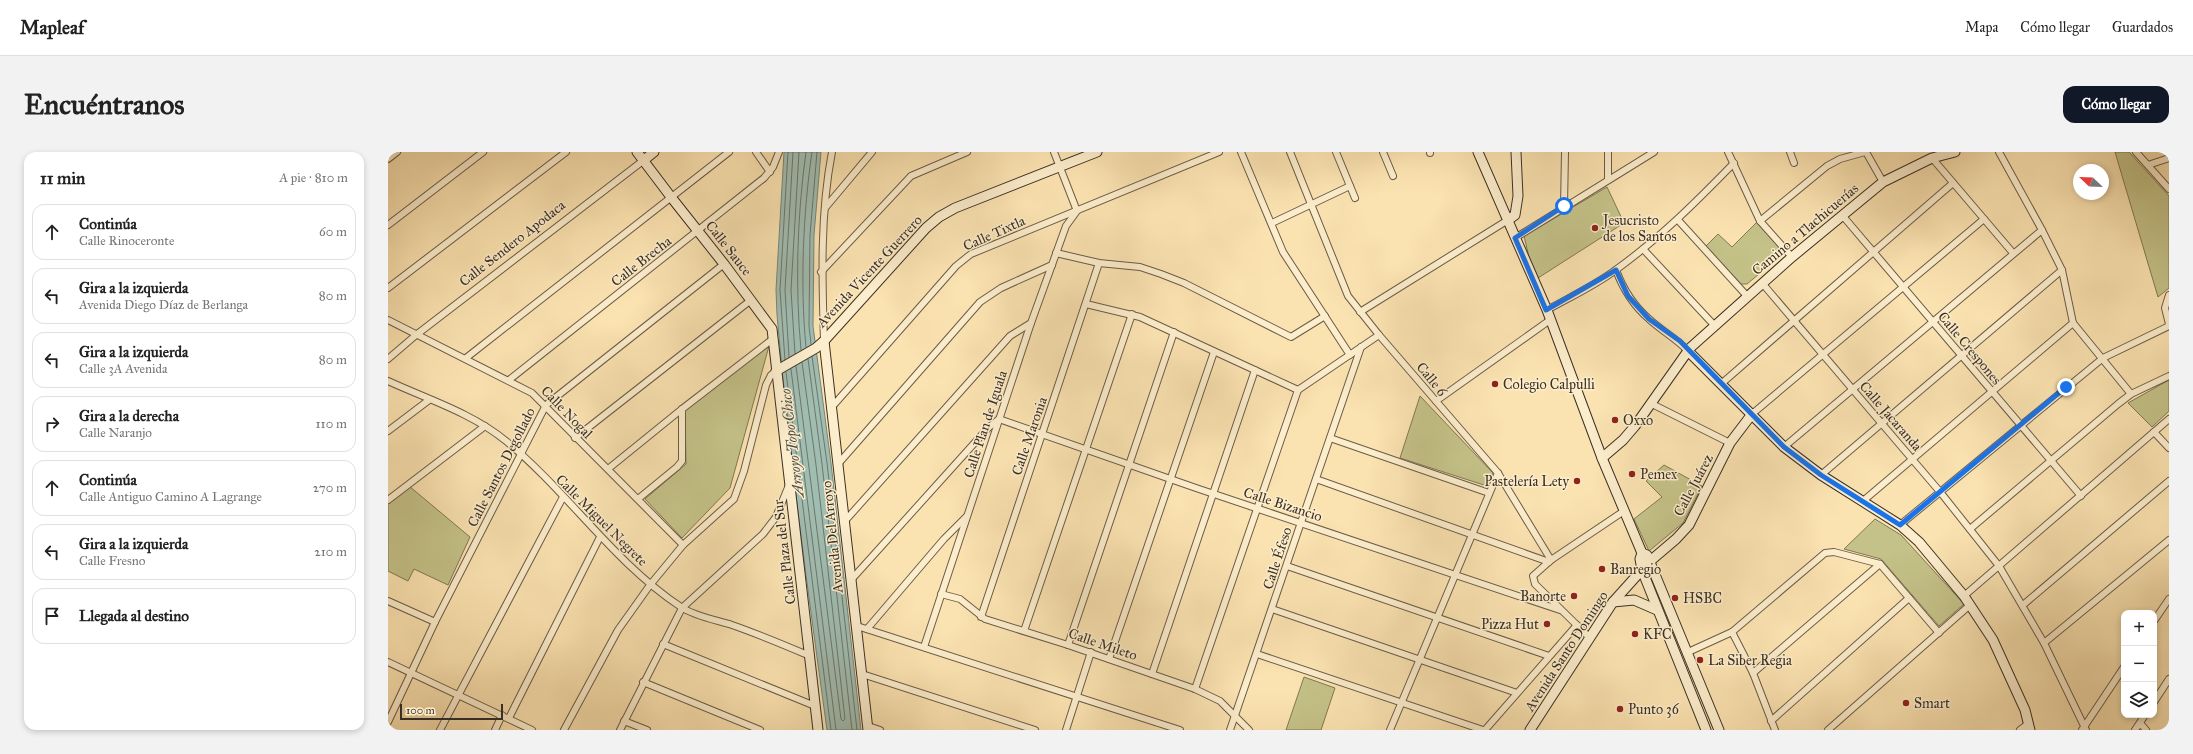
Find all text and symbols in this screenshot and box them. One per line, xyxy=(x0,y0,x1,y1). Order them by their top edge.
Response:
text: Mapleaf xyxy=(20,16,84,39)
text: Mapa xyxy=(1965,19,1998,36)
text: Cómo llegar xyxy=(2020,19,2090,36)
text: Guardados xyxy=(2112,19,2173,36)
button: Cómo llegar xyxy=(2063,86,2169,123)
text: Encuéntranos xyxy=(24,87,185,122)
north arrow xyxy=(2073,164,2109,200)
text: 11 min xyxy=(40,168,85,189)
text: A pie · 810 m xyxy=(279,170,348,186)
street label: Camino a Tlachicuerías xyxy=(1749,180,1862,279)
street label: Calle Sendero Apodaca xyxy=(456,197,569,290)
route start xyxy=(1555,197,1573,215)
street label: Avenida Vicente Guerrero xyxy=(812,212,926,332)
street label: Calle Tixtla xyxy=(961,212,1028,255)
place label: Jesucristo de los Santos xyxy=(1601,212,1677,245)
text: Continúa xyxy=(79,215,137,233)
street label: Calle Sauce xyxy=(702,217,755,279)
icon: ahead xyxy=(41,221,63,243)
marker: Jesucristo de los Santos xyxy=(1590,223,1600,233)
text: 60 m xyxy=(319,224,347,240)
text: Calle Rinoceronte xyxy=(79,233,174,249)
street label: Calle Brecha xyxy=(608,233,675,290)
text: Gira a la izquierda xyxy=(79,279,188,297)
icon: left xyxy=(41,285,63,307)
text: 80 m xyxy=(319,288,347,304)
text: Avenida Diego Díaz de Berlanga xyxy=(79,297,248,313)
street label: Calle Crespones xyxy=(1934,308,2005,388)
text: Gira a la izquierda xyxy=(79,343,188,361)
icon: left xyxy=(41,349,63,371)
text: 80 m xyxy=(319,352,347,368)
street label: Calle 6 xyxy=(1413,359,1451,400)
text: Calle 3A Avenida xyxy=(79,361,168,377)
street label: Calle Plan de Iguala xyxy=(960,368,1011,480)
place label: Colegio Calpulli xyxy=(1503,376,1595,393)
street label: Calle Jacaranda xyxy=(1855,378,1925,455)
route end xyxy=(2057,378,2075,396)
marker: Colegio Calpulli xyxy=(1490,379,1500,389)
street label: Calle Nogal xyxy=(537,382,596,442)
water label: Arroyo Topo Chico xyxy=(776,387,809,500)
street label: Calle Maronia xyxy=(1008,395,1051,478)
street label: Calle Santos Degollado xyxy=(464,405,539,530)
text: Gira a la derecha xyxy=(79,407,179,425)
place label: Oxxo xyxy=(1623,412,1653,429)
icon: right xyxy=(41,413,63,435)
marker: Oxxo xyxy=(1610,415,1620,425)
text: 110 m xyxy=(315,416,347,432)
text: Calle Naranjo xyxy=(79,425,152,441)
street label: Calle Juárez xyxy=(1670,451,1718,520)
place label: Pemex xyxy=(1640,466,1678,483)
marker: Pemex xyxy=(1627,469,1637,479)
text: Continúa xyxy=(79,471,137,489)
street label: Calle Miguel Negrete xyxy=(552,471,651,570)
place label: Pastelería Lety xyxy=(1484,473,1569,490)
marker: Pastelería Lety xyxy=(1572,476,1582,486)
icon: ahead xyxy=(41,477,63,499)
text: 270 m xyxy=(313,480,347,496)
street label: Avenida Del Arroyo xyxy=(818,480,847,595)
street label: Calle Bizancio xyxy=(1241,484,1324,525)
text: Calle Antiguo Camino A Lagrange xyxy=(79,489,262,505)
street label: Calle Plaza del Sur xyxy=(770,498,799,605)
street label: Calle Éfeso xyxy=(1258,524,1296,591)
text: Gira a la izquierda xyxy=(79,535,188,553)
icon: left xyxy=(41,541,63,563)
text: 210 m xyxy=(314,544,347,560)
text: Calle Fresno xyxy=(79,553,145,569)
place label: Banregio xyxy=(1610,561,1661,578)
marker: Banregio xyxy=(1597,564,1607,574)
place label: Banorte xyxy=(1520,588,1566,605)
street label: Avenida Santo Domingo xyxy=(1521,588,1612,716)
place label: HSBC xyxy=(1683,590,1722,607)
marker: Banorte xyxy=(1569,591,1579,601)
marker: HSBC xyxy=(1670,593,1680,603)
icon: arrive xyxy=(41,605,63,627)
text: Llegada al destino xyxy=(79,607,189,625)
map controls xyxy=(2121,610,2157,718)
button: + xyxy=(2121,610,2157,646)
place label: Pizza Hut xyxy=(1481,616,1539,633)
marker: Pizza Hut xyxy=(1542,619,1552,629)
street label: Calle Mileto xyxy=(1066,625,1140,664)
place label: KFC xyxy=(1643,626,1672,643)
marker: KFC xyxy=(1630,629,1640,639)
button: − xyxy=(2121,646,2157,682)
place label: La Siber Regia xyxy=(1708,652,1792,669)
marker: La Siber Regia xyxy=(1695,655,1705,665)
button: layers xyxy=(2121,682,2157,718)
place label: Smart xyxy=(1914,695,1950,712)
marker: Smart xyxy=(1901,698,1911,708)
place label: Punto 36 xyxy=(1628,701,1680,718)
scale bar xyxy=(400,702,503,721)
text: 100 m xyxy=(406,704,435,717)
marker: Punto 36 xyxy=(1615,704,1625,714)

